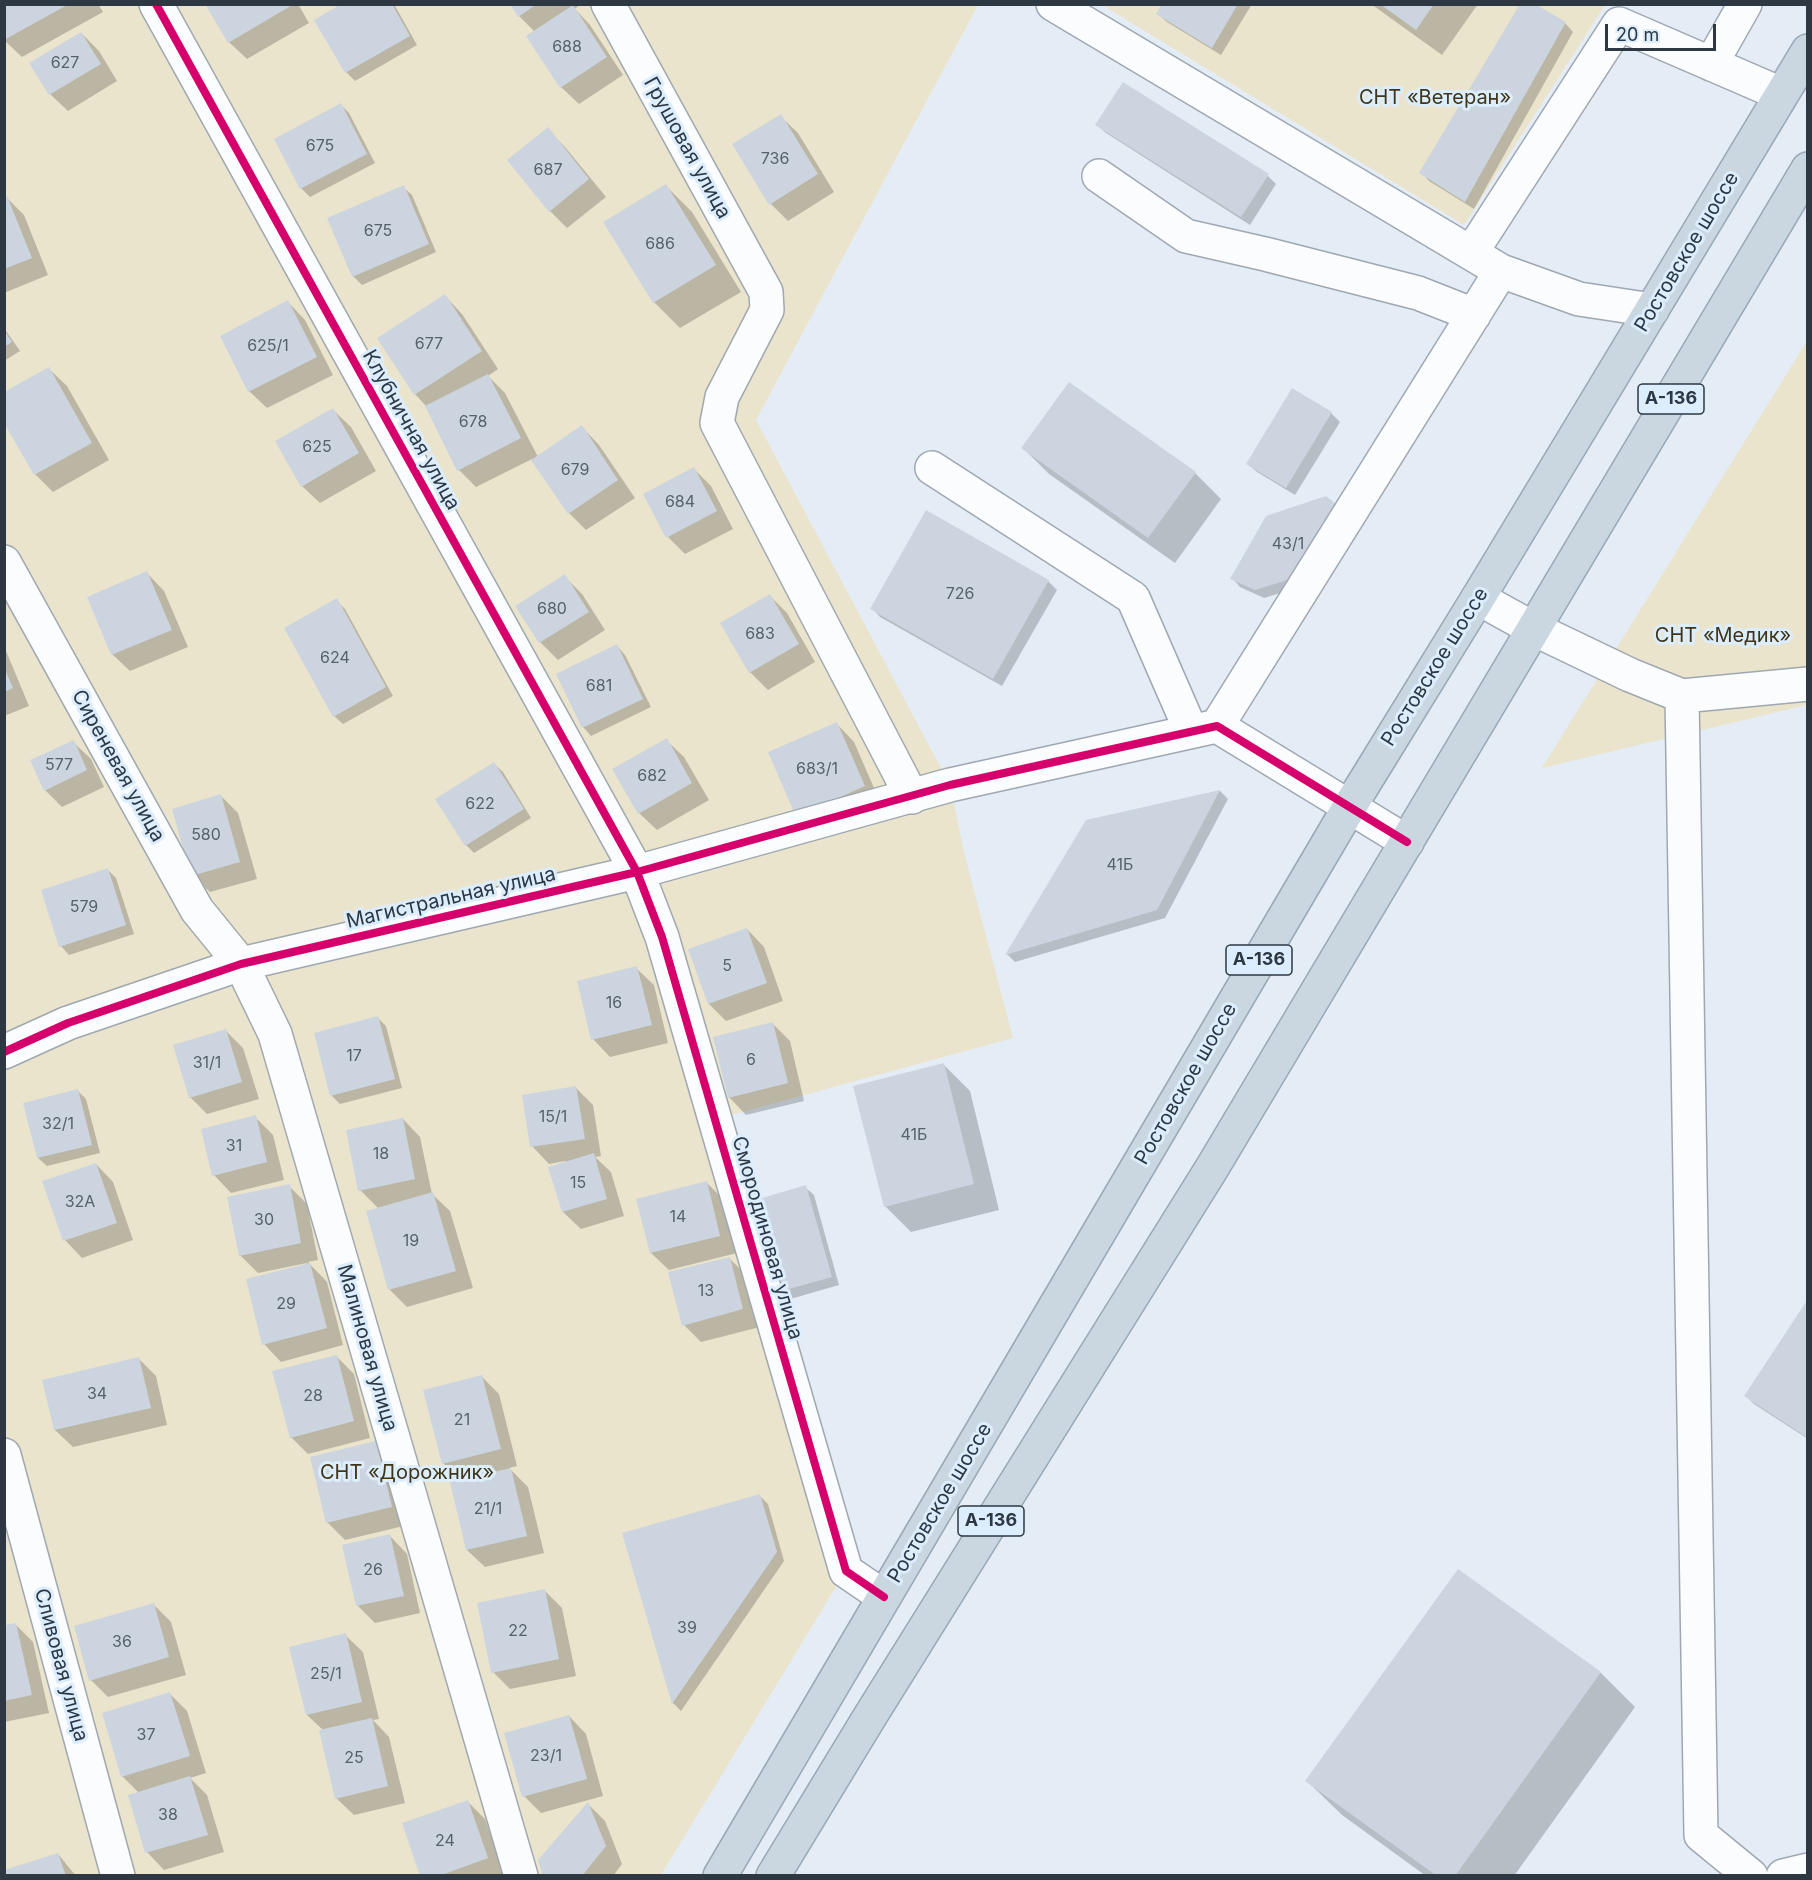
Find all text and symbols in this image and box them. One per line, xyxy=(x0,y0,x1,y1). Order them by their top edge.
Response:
scale bar xyxy=(1608,12,1719,50)
text: 20 m xyxy=(1616,24,1659,45)
house number: 688 xyxy=(552,37,582,57)
house number: 627 xyxy=(51,53,79,73)
street label: Грушовая улица xyxy=(638,73,736,223)
park label: СНТ «Ветеран» xyxy=(1359,86,1511,110)
house number: 675 xyxy=(306,136,334,156)
house number: 736 xyxy=(761,149,789,169)
house number: 687 xyxy=(534,160,562,180)
street label: Ростовское шоссе xyxy=(1630,168,1744,336)
house number: 675 xyxy=(364,221,392,241)
house number: 686 xyxy=(645,234,675,254)
house number: 677 xyxy=(415,334,443,354)
house number: 625/1 xyxy=(247,336,289,356)
street label: Клубничная улица xyxy=(357,346,465,514)
road number: А-136 xyxy=(1638,384,1704,414)
house number: 678 xyxy=(459,412,487,432)
house number: 625 xyxy=(302,437,332,457)
house number: 679 xyxy=(561,460,589,480)
house number: 684 xyxy=(665,492,695,512)
house number: 43/1 xyxy=(1272,534,1304,554)
street label: Ростовское шоссе xyxy=(1376,583,1494,751)
house number: 726 xyxy=(946,584,974,604)
house number: 680 xyxy=(537,599,567,619)
house number: 683 xyxy=(745,624,775,644)
park label: СНТ «Медик» xyxy=(1655,624,1791,648)
house number: 624 xyxy=(320,648,350,668)
house number: 681 xyxy=(586,676,612,696)
street label: Сиреневая улица xyxy=(66,686,170,846)
house number: 577 xyxy=(45,755,73,775)
house number: 683/1 xyxy=(796,759,838,779)
house number: 682 xyxy=(637,766,667,786)
house number: 622 xyxy=(465,794,495,814)
house number: 580 xyxy=(191,825,221,845)
house number: 41Б xyxy=(1107,855,1133,875)
street label: Магистральная улица xyxy=(344,862,558,934)
house number: 579 xyxy=(70,897,98,917)
road number: А-136 xyxy=(1226,945,1292,975)
house number: 5 xyxy=(722,956,732,976)
house number: 16 xyxy=(606,993,622,1013)
street label: Ростовское шоссе xyxy=(1130,999,1242,1169)
house number: 17 xyxy=(346,1046,362,1066)
house number: 6 xyxy=(746,1050,756,1070)
house number: 31/1 xyxy=(193,1053,221,1073)
house number: 15/1 xyxy=(539,1107,567,1127)
house number: 32/1 xyxy=(42,1114,74,1134)
house number: 41Б xyxy=(901,1125,927,1145)
street label: Смородиновая улица xyxy=(726,1134,808,1342)
house number: 31 xyxy=(226,1136,242,1156)
house number: 18 xyxy=(373,1144,389,1164)
house number: 15 xyxy=(570,1173,586,1193)
house number: 32А xyxy=(65,1192,95,1212)
house number: 14 xyxy=(670,1207,686,1227)
house number: 30 xyxy=(254,1210,274,1230)
house number: 19 xyxy=(403,1231,419,1251)
street label: Малиновая улица xyxy=(332,1262,402,1434)
house number: 13 xyxy=(698,1281,714,1301)
house number: 29 xyxy=(276,1294,296,1314)
house number: 34 xyxy=(87,1384,107,1404)
house number: 28 xyxy=(303,1386,323,1406)
house number: 21 xyxy=(454,1410,470,1430)
street label: Ростовское шоссе xyxy=(883,1419,997,1587)
park label: СНТ «Дорожник» xyxy=(320,1461,494,1485)
house number: 21/1 xyxy=(474,1499,502,1519)
road number: А-136 xyxy=(958,1506,1024,1536)
house number: 26 xyxy=(363,1560,383,1580)
street label: Сливовая улица xyxy=(29,1586,93,1744)
house number: 39 xyxy=(677,1618,697,1638)
house number: 22 xyxy=(508,1621,528,1641)
house number: 36 xyxy=(112,1632,132,1652)
house number: 25/1 xyxy=(310,1664,342,1684)
house number: 37 xyxy=(137,1725,155,1745)
house number: 23/1 xyxy=(530,1746,562,1766)
house number: 25 xyxy=(344,1748,364,1768)
house number: 38 xyxy=(158,1805,178,1825)
house number: 24 xyxy=(435,1831,455,1851)

